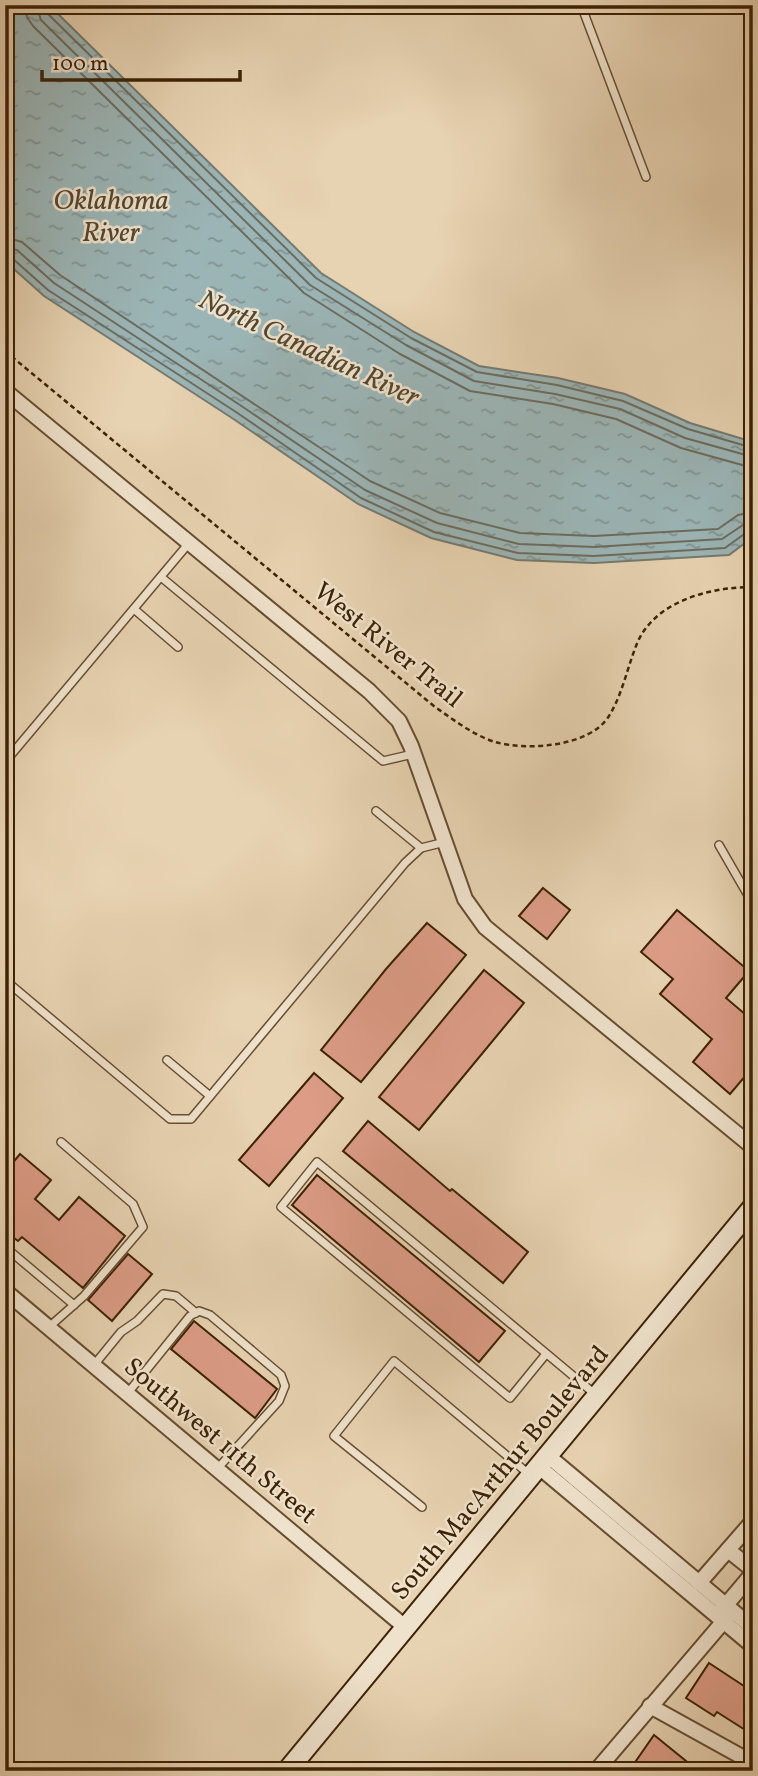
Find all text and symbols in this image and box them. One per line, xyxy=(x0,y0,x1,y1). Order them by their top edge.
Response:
scale bar xyxy=(42,38,240,82)
text: 100 m xyxy=(52,50,109,79)
water label: Oklahoma River xyxy=(53,182,169,253)
water label: North Canadian River xyxy=(192,281,426,418)
street label: West River Trail xyxy=(306,574,470,717)
street label: South MacArthur Boulevard xyxy=(383,1338,618,1608)
street label: Southwest 11th Street xyxy=(115,1350,324,1533)

